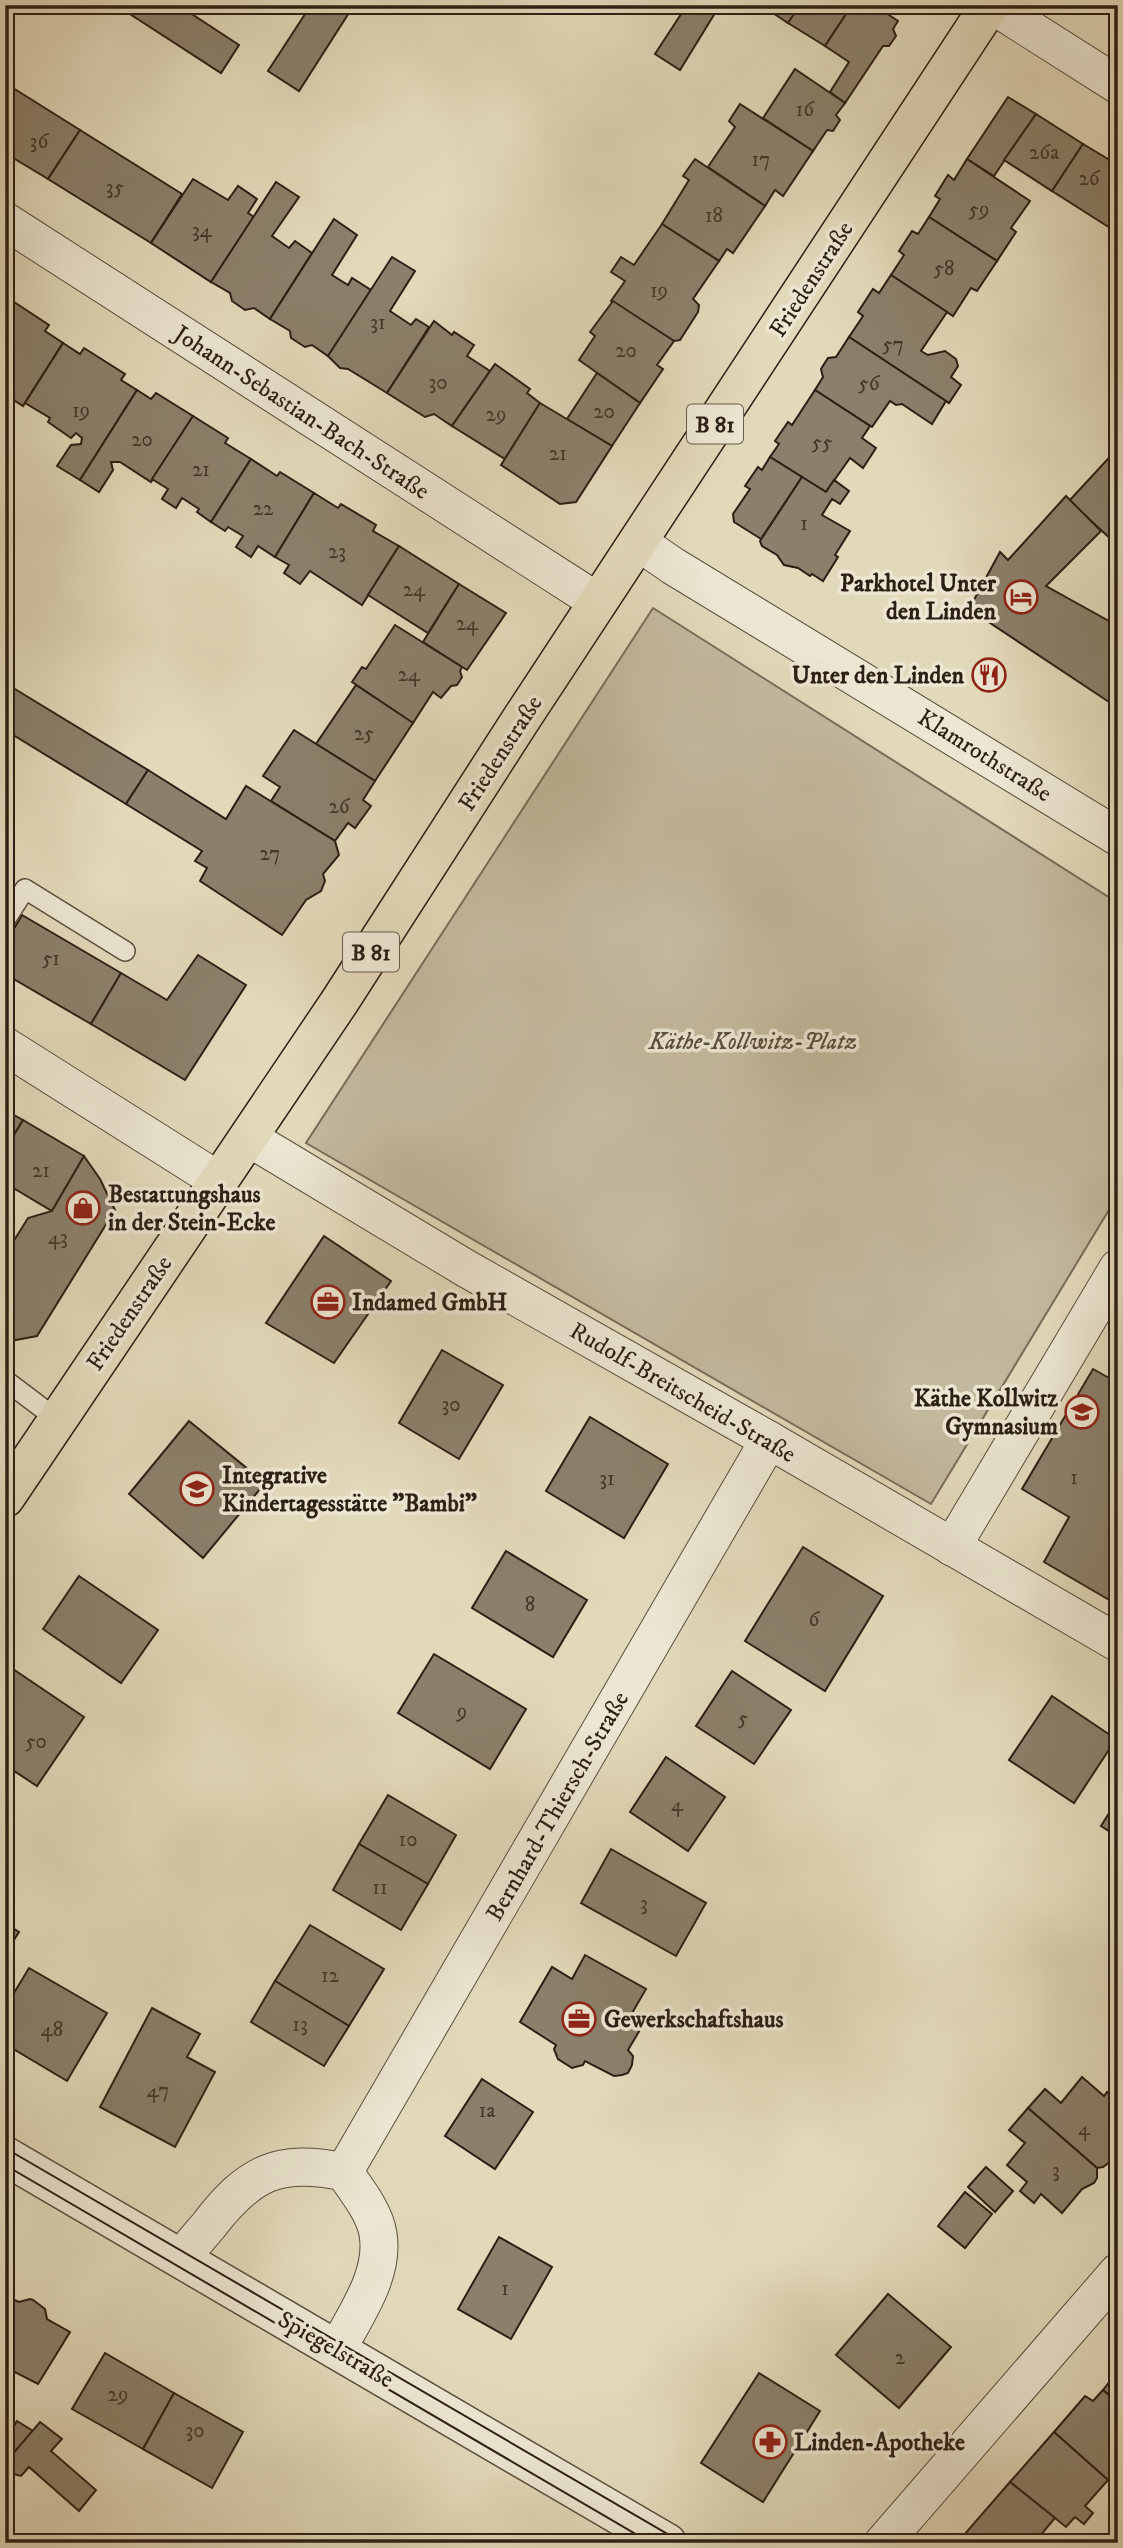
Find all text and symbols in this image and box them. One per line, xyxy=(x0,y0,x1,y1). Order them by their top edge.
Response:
house number: 16 xyxy=(796,97,815,123)
house number: 36 xyxy=(30,129,49,155)
house number: 26a xyxy=(1029,140,1059,166)
house number: 17 xyxy=(752,147,770,173)
house number: 26 xyxy=(1078,166,1101,192)
house number: 35 xyxy=(106,175,124,201)
house number: 59 xyxy=(969,197,989,223)
house number: 18 xyxy=(705,203,723,229)
street label: Friedenstraße xyxy=(763,216,860,343)
house number: 34 xyxy=(192,218,213,244)
house number: 58 xyxy=(934,256,954,282)
house number: 19 xyxy=(650,278,668,304)
house number: 31 xyxy=(370,310,386,336)
street label: Johann-Sebastian-Bach-Straße xyxy=(166,318,435,507)
house number: 57 xyxy=(882,332,904,358)
house number: 20 xyxy=(615,338,637,364)
house number: 30 xyxy=(428,370,448,396)
house number: 56 xyxy=(858,371,881,397)
house number: 19 xyxy=(72,398,90,424)
house number: 20 xyxy=(593,399,615,425)
house number: 29 xyxy=(486,402,506,428)
road number: B 81 xyxy=(687,404,743,444)
house number: 20 xyxy=(131,427,153,453)
house number: 55 xyxy=(812,430,832,456)
house number: 21 xyxy=(549,441,567,467)
house number: 21 xyxy=(192,457,210,483)
house number: 22 xyxy=(253,496,274,522)
house number: 1 xyxy=(800,511,808,537)
house number: 23 xyxy=(328,539,346,565)
place label: Parkhotel Unter den Linden xyxy=(840,569,997,627)
house number: 24 xyxy=(403,577,426,603)
hotel icon: Parkhotel Unter den Linden xyxy=(1002,578,1040,616)
house number: 24 xyxy=(456,611,479,637)
restaurant icon: Unter den Linden xyxy=(970,656,1008,694)
place label: Unter den Linden xyxy=(792,661,964,691)
house number: 24 xyxy=(398,662,421,688)
street label: Friedenstraße xyxy=(452,690,549,817)
street label: Klamrothstraße xyxy=(912,703,1057,809)
house number: 25 xyxy=(354,721,374,747)
house number: 26 xyxy=(328,794,351,820)
house number: 27 xyxy=(260,841,280,867)
road number: B 81 xyxy=(343,932,399,972)
house number: 51 xyxy=(42,946,60,972)
park label: Käthe-Kollwitz-Platz xyxy=(648,1027,857,1057)
house number: 21 xyxy=(32,1158,50,1184)
place label: Bestattungshaus in der Stein-Ecke xyxy=(108,1180,276,1238)
shop icon: Bestattungshaus in der Stein-Ecke xyxy=(64,1189,102,1227)
house number: 43 xyxy=(48,1225,68,1251)
street label: Friedenstraße xyxy=(80,1250,179,1377)
office icon: Indamed GmbH xyxy=(309,1283,347,1321)
place label: Indamed GmbH xyxy=(352,1288,507,1318)
street label: Rudolf-Breitscheid-Straße xyxy=(564,1316,801,1470)
place label: Käthe Kollwitz Gymnasium xyxy=(914,1384,1059,1442)
house number: 30 xyxy=(441,1392,461,1418)
school or university icon: Käthe Kollwitz Gymnasium xyxy=(1063,1393,1101,1431)
place label: Integrative Kindertagesstätte "Bambi" xyxy=(222,1461,477,1519)
house number: 1 xyxy=(1070,1465,1078,1491)
house number: 31 xyxy=(599,1466,615,1492)
school or university icon: Integrative Kindertagesstätte "Bambi" xyxy=(178,1470,216,1508)
house number: 8 xyxy=(525,1592,535,1618)
house number: 6 xyxy=(809,1607,821,1633)
street label: Bernhard-Thiersch-Straße xyxy=(480,1686,636,1927)
house number: 9 xyxy=(456,1699,467,1725)
house number: 5 xyxy=(738,1706,748,1732)
house number: 50 xyxy=(25,1729,47,1755)
house number: 4 xyxy=(671,1792,684,1818)
house number: 10 xyxy=(399,1827,417,1853)
house number: 11 xyxy=(372,1875,388,1901)
house number: 3 xyxy=(640,1891,648,1917)
house number: 12 xyxy=(321,1963,340,1989)
office icon: Gewerkschaftshaus xyxy=(560,2000,598,2038)
place label: Gewerkschaftshaus xyxy=(604,2005,784,2035)
house number: 13 xyxy=(292,2012,308,2038)
house number: 48 xyxy=(41,2017,63,2043)
house number: 47 xyxy=(147,2078,169,2104)
house number: 1a xyxy=(479,2098,495,2124)
house number: 4 xyxy=(1078,2116,1091,2142)
house number: 3 xyxy=(1052,2158,1060,2184)
house number: 1 xyxy=(501,2276,509,2302)
street label: Spiegelstraße xyxy=(272,2305,399,2395)
house number: 2 xyxy=(895,2345,906,2371)
house number: 29 xyxy=(108,2382,128,2408)
house number: 30 xyxy=(185,2418,205,2444)
pharmacy icon: Linden-Apotheke xyxy=(751,2423,789,2461)
place label: Linden-Apotheke xyxy=(794,2428,965,2458)

